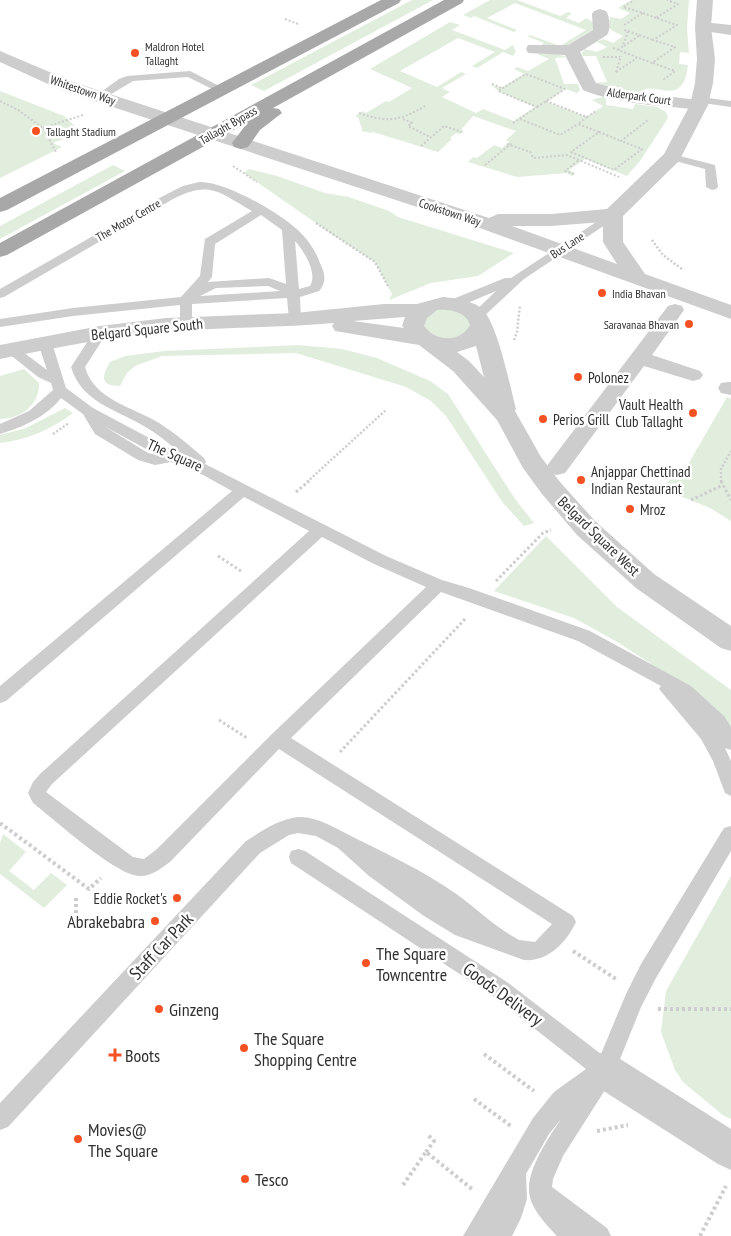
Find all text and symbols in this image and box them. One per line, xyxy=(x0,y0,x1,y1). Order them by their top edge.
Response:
place label: Maldron Hotel Tallaght xyxy=(145,39,204,68)
marker: Maldron Hotel Tallaght xyxy=(129,47,141,59)
street label: Whitestown Way xyxy=(48,72,118,108)
street label: Alderpark Court xyxy=(606,84,673,108)
street label: Tallaght Bypass xyxy=(196,102,260,148)
place label: Tallaght Stadium xyxy=(46,124,116,139)
marker: Tallaght Stadium xyxy=(30,125,42,137)
street label: The Motor Centre xyxy=(93,195,163,245)
street label: Cookstown Way xyxy=(417,195,483,229)
street label: Bus Lane xyxy=(547,229,587,261)
place label: India Bhavan xyxy=(612,286,666,301)
marker: India Bhavan xyxy=(596,287,608,299)
street label: Belgard Square South xyxy=(90,314,204,344)
place label: Saravanaa Bhavan xyxy=(604,317,679,332)
marker: Saravanaa Bhavan xyxy=(683,318,695,330)
place label: Polonez xyxy=(588,368,629,387)
marker: Polonez xyxy=(572,371,584,383)
place label: Vault Health Club Tallaght xyxy=(615,395,683,431)
marker: Vault Health Club Tallaght xyxy=(687,407,699,419)
place label: Perios Grill xyxy=(553,410,610,429)
marker: Perios Grill xyxy=(537,413,549,425)
street label: The Square xyxy=(144,434,206,476)
place label: Anjappar Chettinad Indian Restaurant xyxy=(591,462,691,498)
marker: Anjappar Chettinad Indian Restaurant xyxy=(575,474,587,486)
street label: Belgard Square West xyxy=(554,492,644,580)
place label: Mroz xyxy=(640,500,665,519)
marker: Mroz xyxy=(624,503,636,515)
place label: Eddie Rocket's xyxy=(94,889,167,908)
marker: Eddie Rocket's xyxy=(171,892,183,904)
street label: Staff Car Park xyxy=(124,908,198,984)
place label: Abrakebabra xyxy=(67,910,145,933)
marker: Abrakebabra xyxy=(149,915,161,927)
place label: The Square Towncentre xyxy=(376,942,447,986)
marker: The Square Towncentre xyxy=(360,957,372,969)
street label: Goods Delivery xyxy=(459,957,548,1031)
place label: Ginzeng xyxy=(169,998,219,1021)
marker: Ginzeng xyxy=(153,1003,165,1015)
place label: The Square Shopping Centre xyxy=(254,1027,357,1071)
marker: The Square Shopping Centre xyxy=(238,1042,250,1054)
place label: Boots xyxy=(125,1044,160,1067)
marker: Boots xyxy=(109,1049,121,1061)
place label: Movies@ The Square xyxy=(88,1118,158,1162)
marker: Movies@ The Square xyxy=(72,1133,84,1145)
place label: Tesco xyxy=(255,1168,289,1191)
marker: Tesco xyxy=(239,1173,251,1185)

